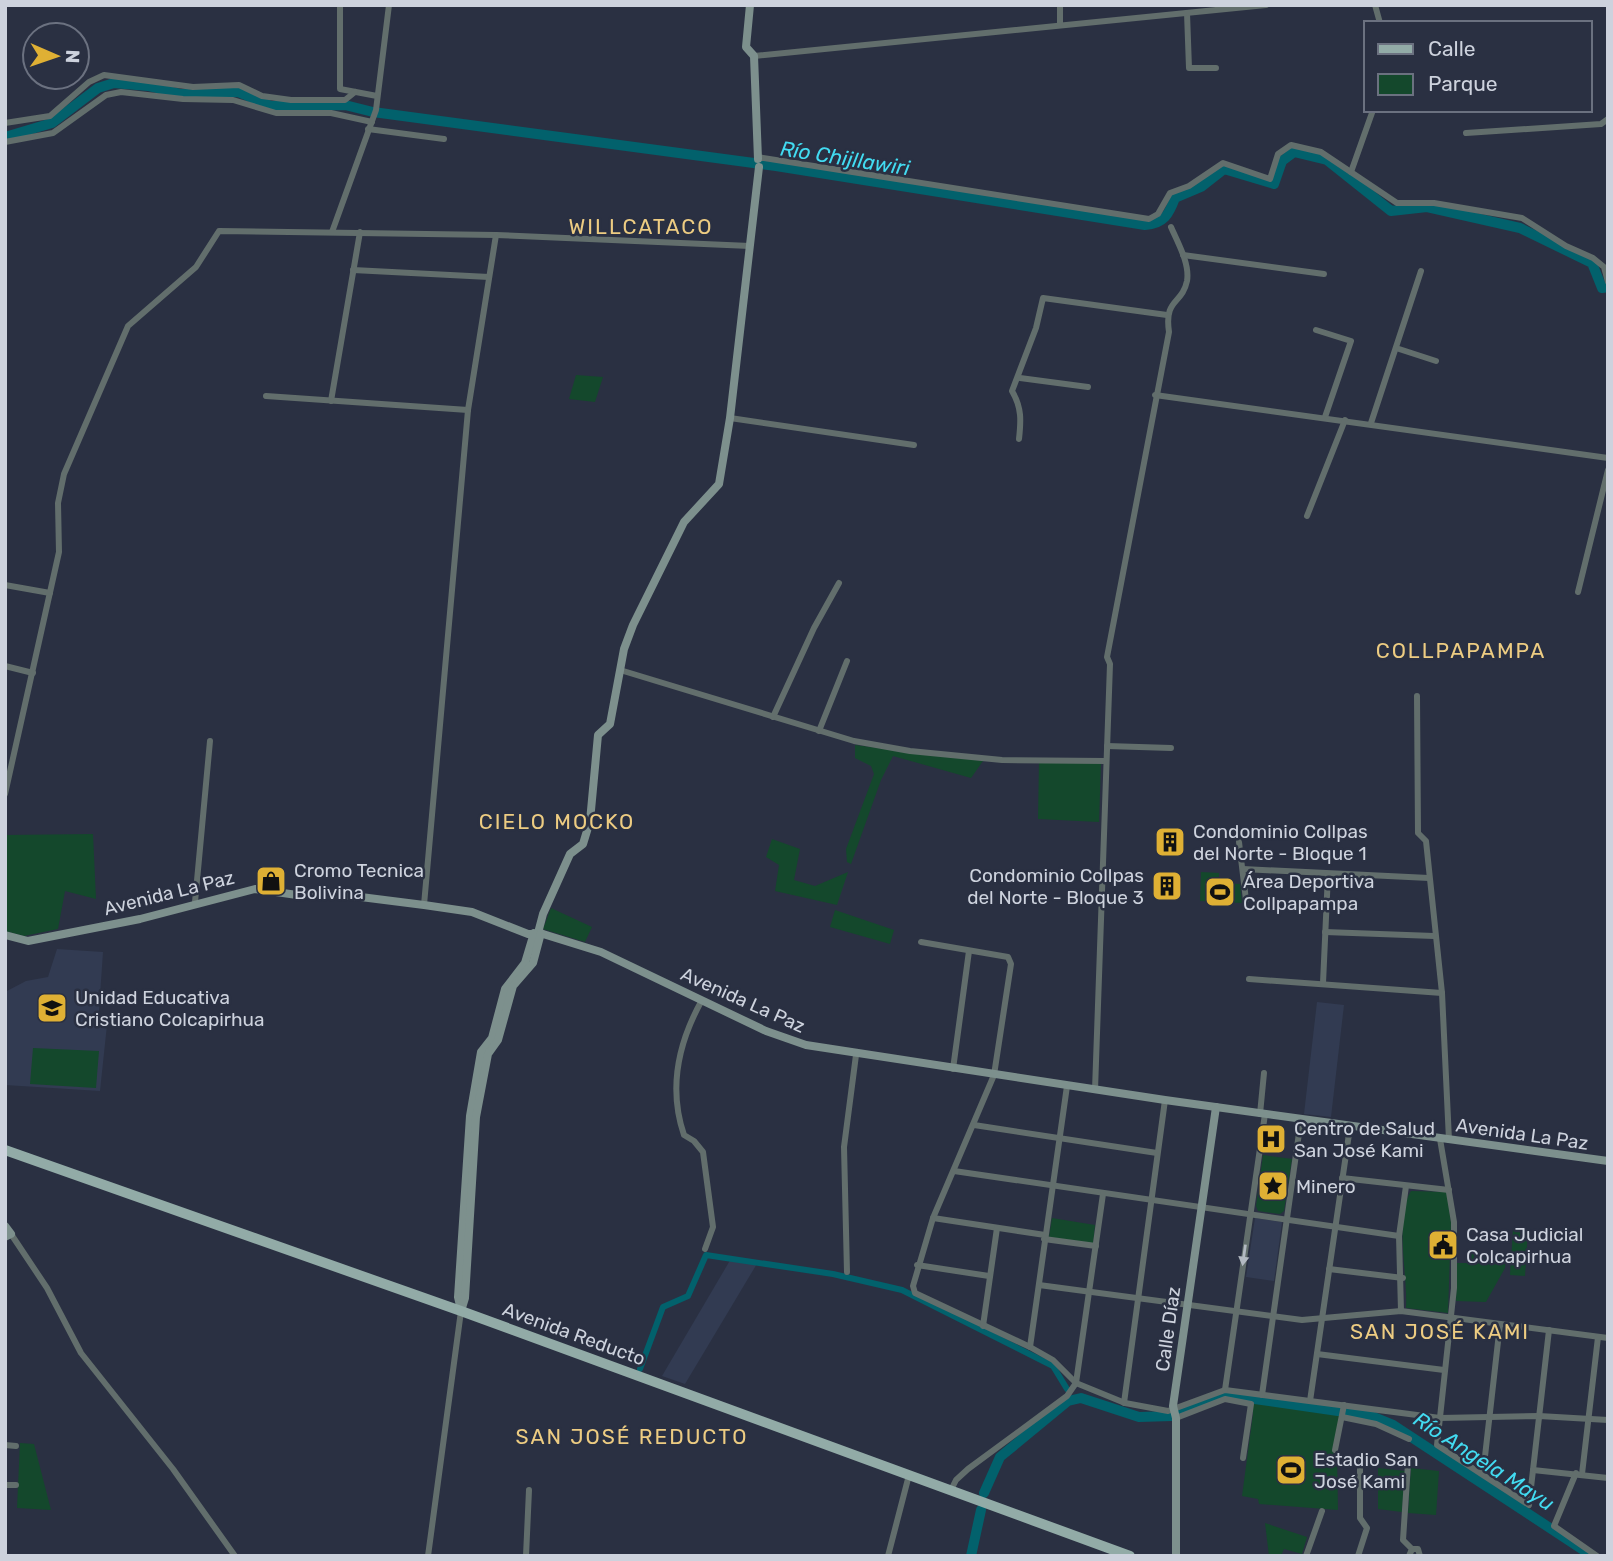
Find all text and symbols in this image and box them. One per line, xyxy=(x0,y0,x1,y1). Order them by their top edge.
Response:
north arrow xyxy=(21,21,91,91)
legend xyxy=(1364,21,1592,112)
text: Calle xyxy=(1428,36,1476,61)
text: N xyxy=(61,49,84,64)
text: Parque xyxy=(1428,71,1498,96)
water label: Río Chijllawiri xyxy=(778,135,913,181)
district label: WILLCATACO xyxy=(569,214,713,239)
district label: COLLPAPAMPA xyxy=(1376,638,1546,663)
district label: CIELO MOCKO xyxy=(479,809,635,834)
place label: Condominio Collpas del Norte - Bloque 1 xyxy=(1193,820,1368,865)
building icon: Condominio Collpas del Norte - Bloque 1 xyxy=(1153,825,1187,859)
place label: Cromo Tecnica Bolivina xyxy=(294,859,424,904)
shop icon: Cromo Tecnica Bolivina xyxy=(254,864,288,898)
place label: Condominio Collpas del Norte - Bloque 3 xyxy=(967,864,1144,909)
street label: Avenida La Paz xyxy=(101,866,237,920)
building icon: Condominio Collpas del Norte - Bloque 3 xyxy=(1150,869,1184,903)
place label: Área Deportiva Collpapampa xyxy=(1243,870,1374,915)
sports icon: Área Deportiva Collpapampa xyxy=(1203,875,1237,909)
street label: Avenida La Paz xyxy=(677,962,809,1038)
place label: Unidad Educativa Cristiano Colcapirhua xyxy=(75,986,265,1031)
school or university icon: Unidad Educativa Cristiano Colcapirhua xyxy=(35,991,69,1025)
street label: Avenida La Paz xyxy=(1454,1113,1590,1155)
place label: Centro de Salud San José Kami xyxy=(1294,1117,1435,1162)
hospital icon: Centro de Salud San José Kami xyxy=(1254,1122,1288,1156)
place icon: Minero xyxy=(1256,1169,1290,1203)
place label: Minero xyxy=(1296,1175,1356,1198)
place label: Casa Judicial Colcapirhua xyxy=(1466,1223,1583,1268)
public building icon: Casa Judicial Colcapirhua xyxy=(1426,1228,1460,1262)
one-way arrow xyxy=(1239,1244,1250,1266)
street label: Calle Díaz xyxy=(1151,1285,1185,1373)
street label: Avenida Reducto xyxy=(500,1298,648,1370)
district label: SAN JOSÉ KAMI xyxy=(1350,1319,1530,1344)
water label: Río Angela Mayu xyxy=(1409,1406,1559,1516)
district label: SAN JOSÉ REDUCTO xyxy=(516,1424,748,1449)
place label: Estadio San José Kami xyxy=(1314,1448,1418,1493)
sports icon: Estadio San José Kami xyxy=(1274,1453,1308,1487)

